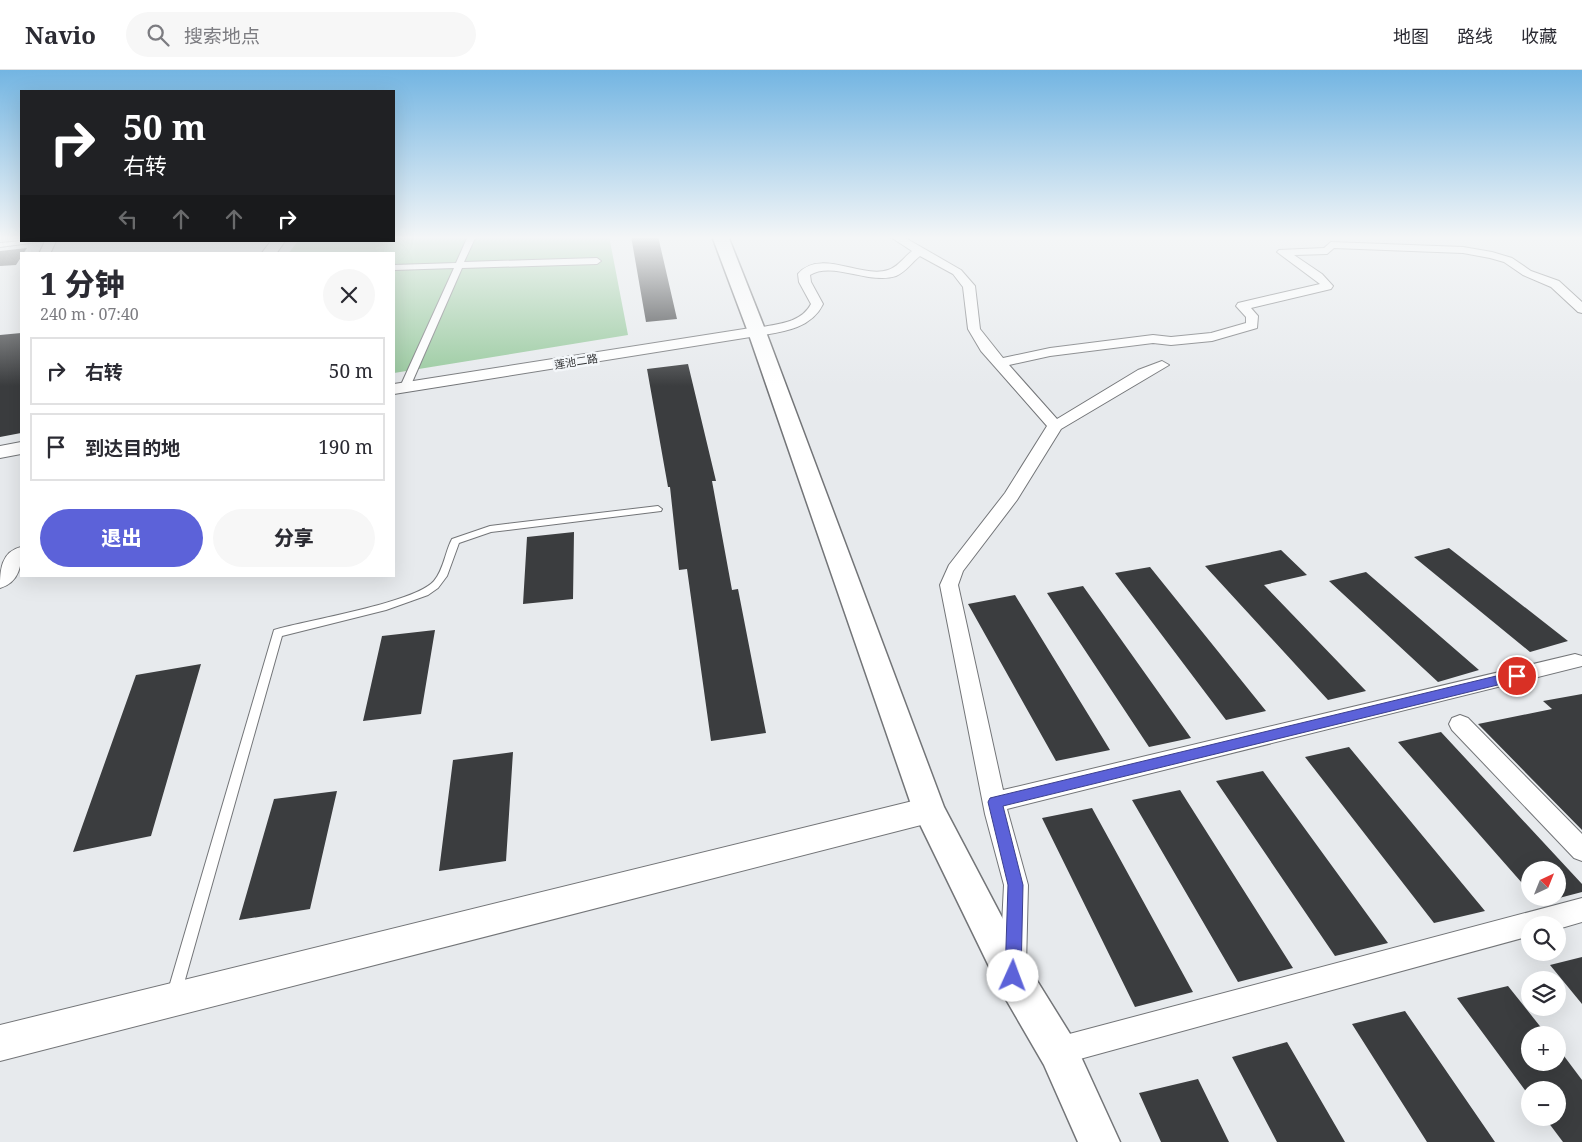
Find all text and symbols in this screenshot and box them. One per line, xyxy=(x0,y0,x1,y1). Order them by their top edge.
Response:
search box xyxy=(126,12,476,57)
text: Navio xyxy=(25,18,96,51)
icon: search xyxy=(144,21,172,49)
text: 搜索地点 xyxy=(184,23,260,49)
text: 地图 xyxy=(1393,24,1429,48)
text: 路线 xyxy=(1457,24,1493,48)
text: 收藏 xyxy=(1521,24,1557,48)
text: 50 m xyxy=(123,103,206,150)
icon: right xyxy=(40,110,105,175)
text: 右转 xyxy=(123,150,167,180)
icon: left xyxy=(114,205,142,233)
icon: ahead xyxy=(167,205,195,233)
icon: ahead xyxy=(220,205,248,233)
icon: right xyxy=(273,205,301,233)
text: 1 分钟 xyxy=(40,263,125,304)
button: close xyxy=(323,269,375,321)
text: 240 m · 07:40 xyxy=(40,303,139,325)
street label: 莲池二路 xyxy=(553,350,599,372)
icon: right xyxy=(42,357,70,385)
text: 50 m xyxy=(329,358,373,384)
text: 右转 xyxy=(85,359,123,385)
icon: arrive xyxy=(42,433,70,461)
text: 190 m xyxy=(318,434,373,460)
text: 到达目的地 xyxy=(85,435,180,461)
button: 退出 xyxy=(40,509,203,567)
button: 分享 xyxy=(213,509,375,567)
pin xyxy=(1496,655,1538,697)
icon: arrive xyxy=(1503,662,1531,690)
north arrow xyxy=(1521,861,1566,906)
map controls xyxy=(1521,861,1566,1126)
button: search xyxy=(1521,916,1566,961)
position arrow xyxy=(986,949,1038,1001)
button: layers xyxy=(1521,971,1566,1016)
button: + xyxy=(1521,1026,1566,1071)
button: − xyxy=(1521,1081,1566,1126)

